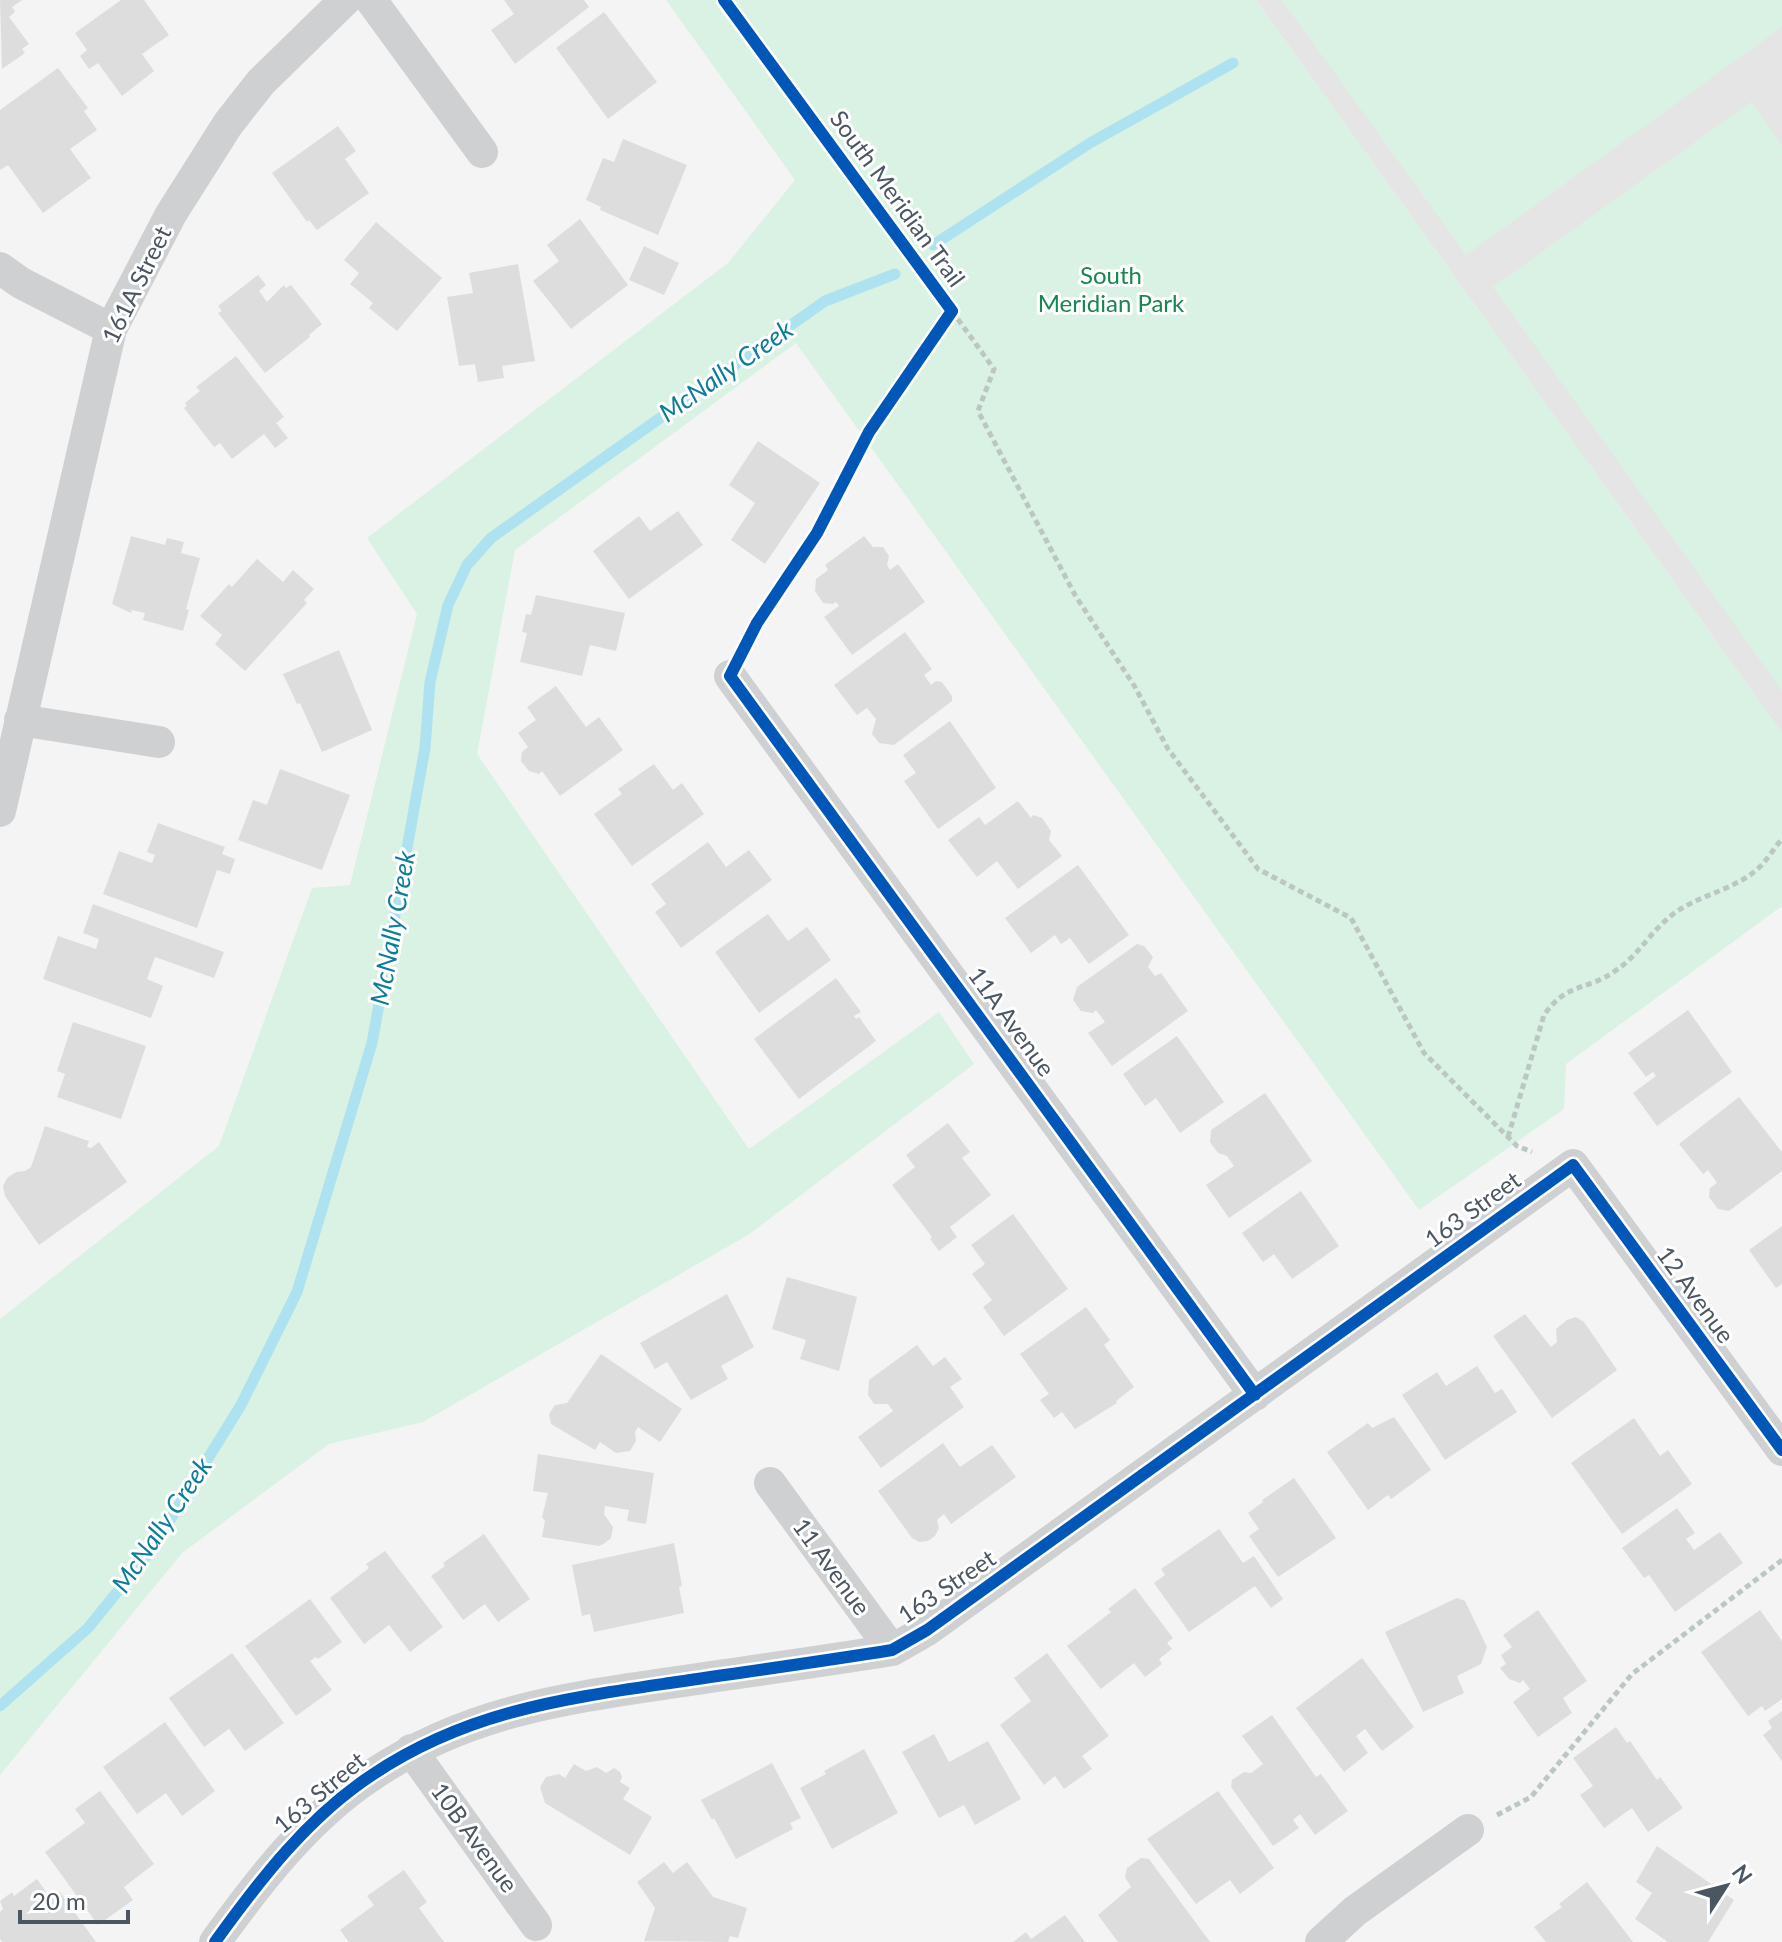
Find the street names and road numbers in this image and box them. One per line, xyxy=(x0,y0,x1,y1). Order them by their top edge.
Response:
street label: South Meridian Trail xyxy=(825,104,972,292)
street label: 161A Street xyxy=(95,221,177,348)
street label: 11A Avenue xyxy=(963,961,1062,1081)
street label: 163 Street xyxy=(1419,1164,1526,1253)
street label: 12 Avenue xyxy=(1651,1240,1741,1348)
street label: 11 Avenue xyxy=(787,1512,877,1620)
street label: 163 Street xyxy=(892,1542,1001,1629)
street label: 163 Street xyxy=(267,1745,371,1839)
street label: 10B Avenue xyxy=(426,1777,525,1897)

